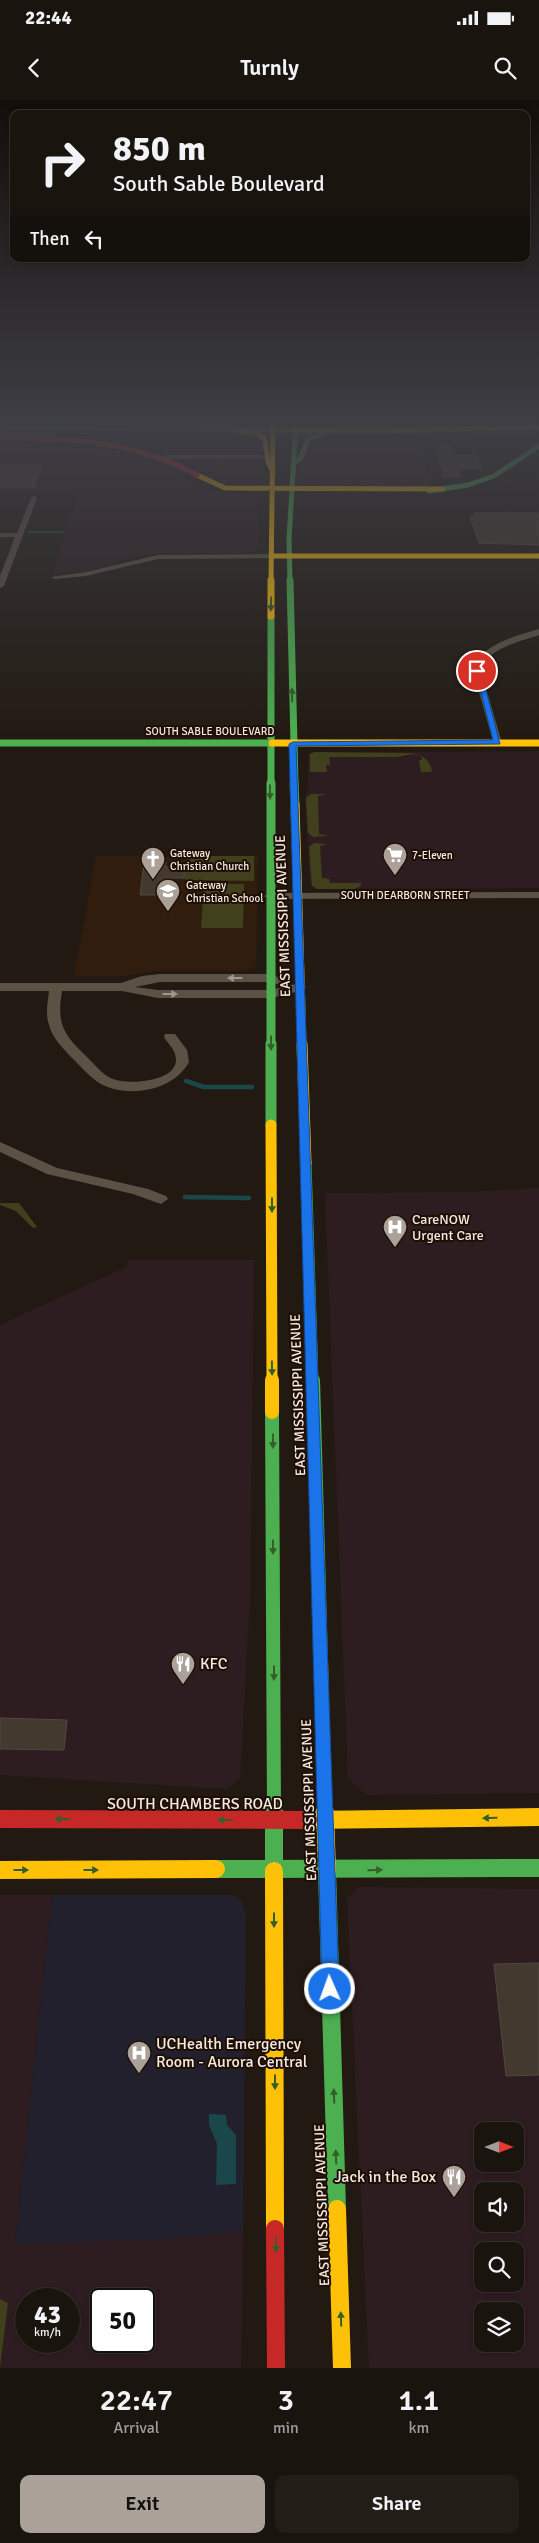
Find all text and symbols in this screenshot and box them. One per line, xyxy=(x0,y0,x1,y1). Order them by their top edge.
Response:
text: 22:44 xyxy=(25,6,72,30)
icon: back xyxy=(20,54,48,82)
text: Turnly xyxy=(240,54,299,81)
icon: search xyxy=(491,54,519,82)
text: 850 m xyxy=(113,127,206,170)
icon: right xyxy=(30,130,95,195)
text: South Sable Boulevard xyxy=(113,170,325,197)
icon: left xyxy=(80,225,108,253)
text: Then xyxy=(30,227,70,251)
one-way arrow xyxy=(267,597,275,613)
pin xyxy=(456,650,498,692)
icon: arrive xyxy=(463,657,491,685)
one-way arrow xyxy=(288,687,296,703)
street label: SOUTH SABLE BOULEVARD xyxy=(146,725,274,738)
one-way arrow xyxy=(266,785,274,801)
street label: EAST MISSISSIPPI AVENUE xyxy=(272,835,294,997)
supermarket icon: 7-Eleven xyxy=(382,842,408,876)
church icon: Gateway Christian Church xyxy=(140,846,166,880)
place label: Gateway Christian Church xyxy=(170,847,249,873)
place label: 7-Eleven xyxy=(412,849,453,862)
school or university icon: Gateway Christian School xyxy=(155,878,181,912)
place label: Gateway Christian School xyxy=(186,879,264,905)
street label: SOUTH DEARBORN STREET xyxy=(341,889,470,902)
one-way arrow xyxy=(227,974,243,982)
one-way arrow xyxy=(162,990,178,998)
one-way arrow xyxy=(267,1035,275,1051)
one-way arrow xyxy=(268,1197,276,1213)
place label: CareNOW Urgent Care xyxy=(412,1211,484,1244)
hospital icon: CareNOW Urgent Care xyxy=(382,1214,408,1248)
street label: EAST MISSISSIPPI AVENUE xyxy=(287,1314,309,1476)
one-way arrow xyxy=(268,1360,276,1376)
one-way arrow xyxy=(269,1433,277,1449)
one-way arrow xyxy=(269,1539,277,1555)
restaurant icon: KFC xyxy=(170,1651,196,1685)
place label: KFC xyxy=(200,1654,228,1674)
one-way arrow xyxy=(270,1666,278,1682)
street label: EAST MISSISSIPPI AVENUE xyxy=(298,1719,320,1881)
street label: SOUTH CHAMBERS ROAD xyxy=(107,1794,283,1814)
one-way arrow xyxy=(482,1814,498,1822)
one-way arrow xyxy=(54,1815,70,1823)
one-way arrow xyxy=(217,1816,233,1824)
one-way arrow xyxy=(13,1866,29,1874)
one-way arrow xyxy=(83,1866,99,1874)
one-way arrow xyxy=(368,1866,384,1874)
one-way arrow xyxy=(270,1912,278,1928)
position arrow xyxy=(303,1962,355,2014)
place label: UCHealth Emergency Room - Aurora Central xyxy=(156,2034,308,2072)
hospital icon: UCHealth Emergency Room - Aurora Central xyxy=(126,2040,152,2074)
one-way arrow xyxy=(271,2074,279,2090)
one-way arrow xyxy=(330,2088,338,2104)
north arrow xyxy=(474,2122,524,2172)
map controls xyxy=(474,2122,524,2352)
street label: EAST MISSISSIPPI AVENUE xyxy=(311,2124,333,2286)
one-way arrow xyxy=(331,2149,339,2165)
restaurant icon: Jack in the Box xyxy=(441,2164,467,2198)
place label: Jack in the Box xyxy=(335,2167,437,2187)
button: sound xyxy=(474,2182,524,2232)
one-way arrow xyxy=(272,2237,280,2253)
button: search xyxy=(474,2242,524,2292)
speed limit sign: 50 xyxy=(90,2288,155,2353)
text: 43 xyxy=(34,2299,61,2330)
button: layers xyxy=(474,2302,524,2352)
one-way arrow xyxy=(336,2311,344,2327)
text: km/h xyxy=(34,2325,61,2340)
text: 22:47 xyxy=(100,2382,173,2419)
text: 3 xyxy=(278,2382,294,2419)
text: 1.1 xyxy=(399,2382,439,2419)
text: Arrival xyxy=(113,2418,159,2438)
text: min xyxy=(273,2418,299,2438)
text: km xyxy=(408,2418,429,2438)
button: Exit xyxy=(20,2475,265,2533)
button: Share xyxy=(275,2475,519,2533)

